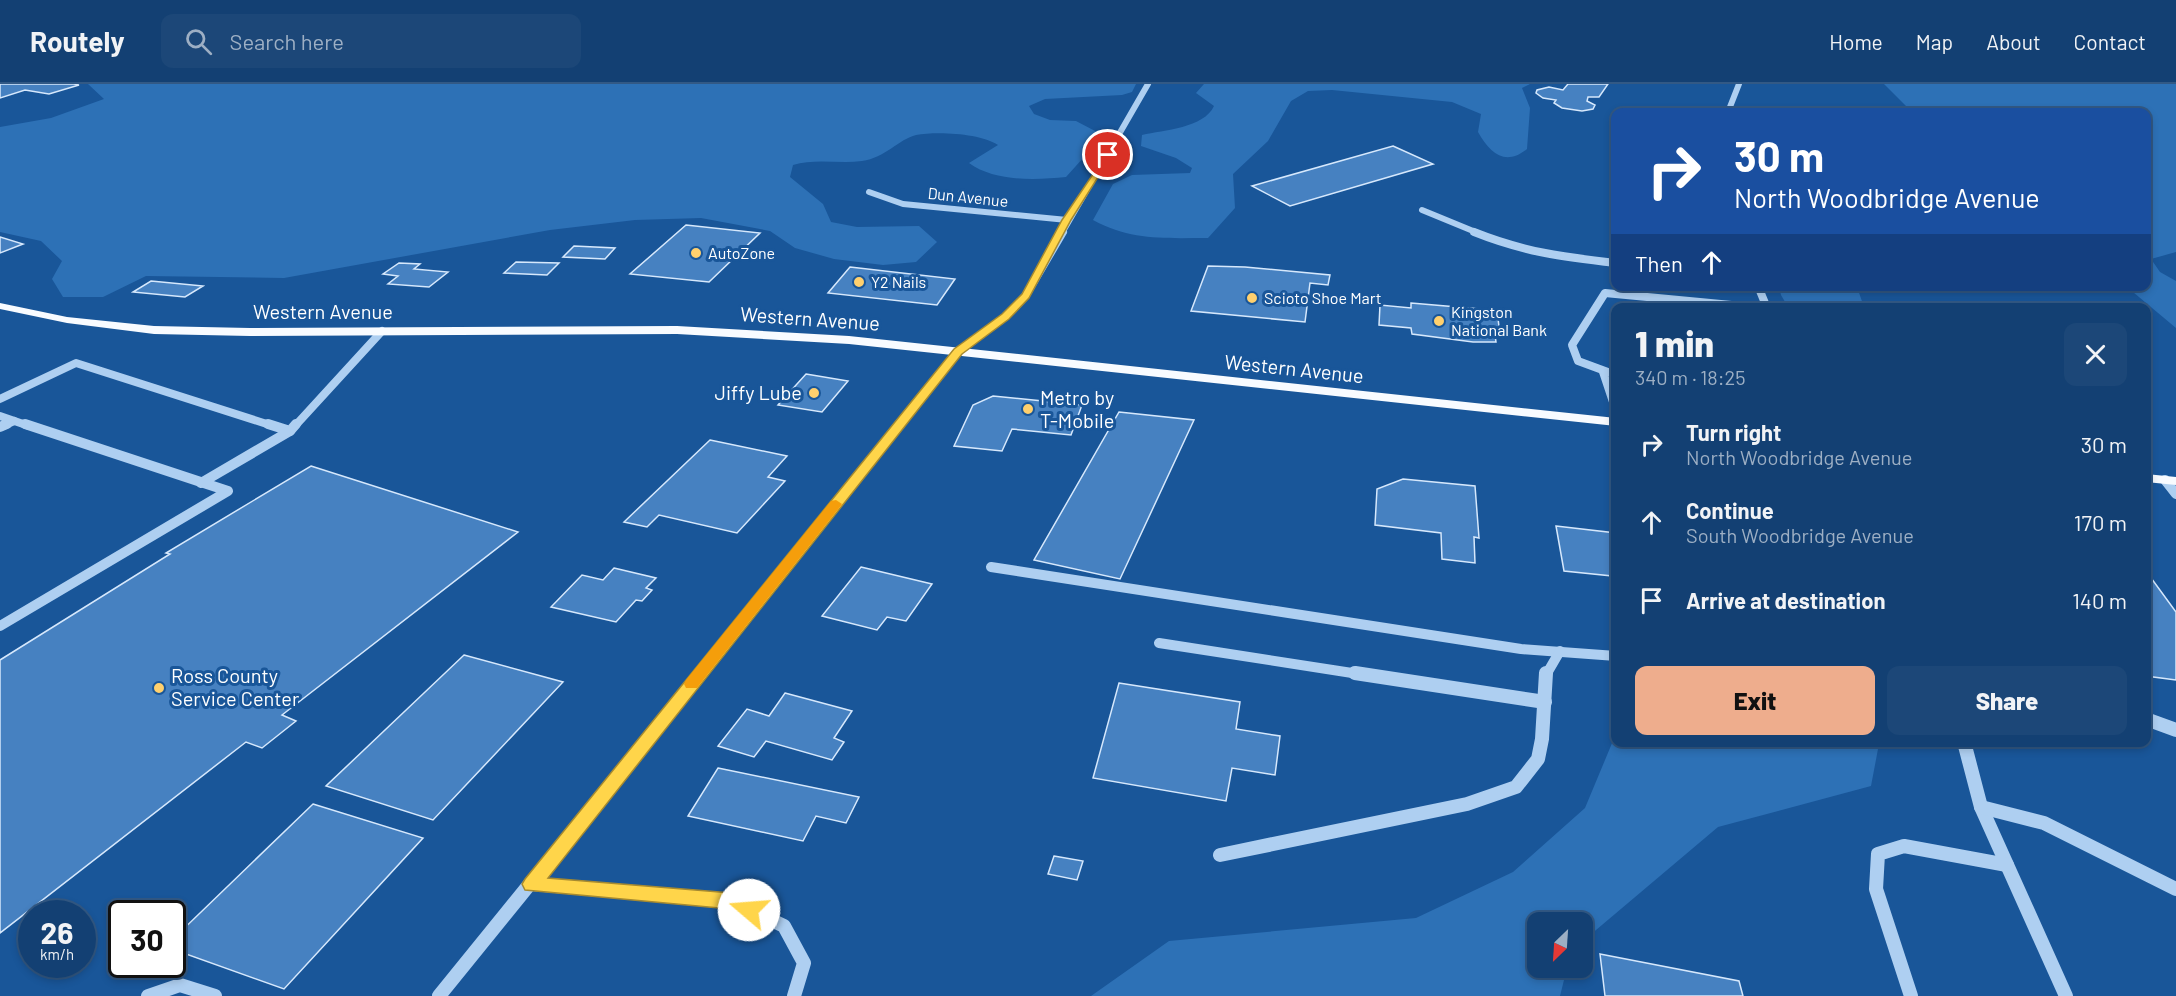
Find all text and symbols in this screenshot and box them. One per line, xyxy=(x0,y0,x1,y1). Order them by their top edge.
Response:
search box xyxy=(161,14,581,68)
text: Routely xyxy=(30,24,125,58)
icon: search xyxy=(182,25,215,58)
text: Search here xyxy=(230,28,344,54)
text: Home xyxy=(1829,29,1883,54)
text: Map xyxy=(1916,29,1953,54)
text: About xyxy=(1986,29,2041,54)
text: Contact xyxy=(2074,29,2146,54)
pin xyxy=(1082,129,1133,180)
text: 30 m xyxy=(1734,130,1824,180)
icon: right xyxy=(1635,132,1713,210)
icon: arrive xyxy=(1091,138,1124,171)
text: North Woodbridge Avenue xyxy=(1734,181,2040,213)
street label: Dun Avenue xyxy=(927,183,1009,210)
place label: AutoZone xyxy=(708,243,775,262)
marker: AutoZone xyxy=(689,246,703,260)
icon: ahead xyxy=(1695,246,1728,279)
text: Then xyxy=(1635,250,1683,276)
place label: Y2 Nails xyxy=(871,272,926,291)
marker: Y2 Nails xyxy=(852,275,866,289)
place label: Scioto Shoe Mart xyxy=(1264,288,1382,307)
marker: Scioto Shoe Mart xyxy=(1245,291,1259,305)
street label: Western Avenue xyxy=(253,299,393,323)
street label: Western Avenue xyxy=(739,301,881,335)
place label: Kingston National Bank xyxy=(1451,302,1547,339)
marker: Kingston National Bank xyxy=(1432,314,1446,328)
text: 1 min xyxy=(1635,321,1714,364)
button: close xyxy=(2064,323,2127,386)
street label: Western Avenue xyxy=(1223,349,1365,387)
text: 340 m · 18:25 xyxy=(1635,365,1746,389)
place label: Jiffy Lube xyxy=(714,380,802,404)
place label: Metro by T-Mobile xyxy=(1040,385,1114,432)
marker: Jiffy Lube xyxy=(807,386,821,400)
marker: Metro by T-Mobile xyxy=(1021,402,1035,416)
text: Turn right xyxy=(1686,419,1781,445)
icon: right xyxy=(1635,428,1668,461)
text: 30 m xyxy=(2081,431,2127,457)
text: North Woodbridge Avenue xyxy=(1686,445,1912,469)
text: Continue xyxy=(1686,497,1774,523)
icon: ahead xyxy=(1635,506,1668,539)
text: 170 m xyxy=(2074,509,2127,535)
text: South Woodbridge Avenue xyxy=(1686,523,1914,547)
icon: arrive xyxy=(1635,584,1668,617)
text: Arrive at destination xyxy=(1686,587,1885,613)
text: 140 m xyxy=(2072,587,2127,613)
place label: Ross County Service Center xyxy=(171,663,299,710)
button: Exit xyxy=(1635,666,1875,735)
button: Share xyxy=(1887,666,2127,735)
marker: Ross County Service Center xyxy=(152,681,166,695)
position arrow xyxy=(717,878,781,942)
speed limit sign: 30 xyxy=(108,900,186,978)
north arrow xyxy=(1527,912,1593,978)
map controls xyxy=(1527,912,1593,978)
text: 26 xyxy=(41,914,73,950)
text: km/h xyxy=(40,945,74,963)

